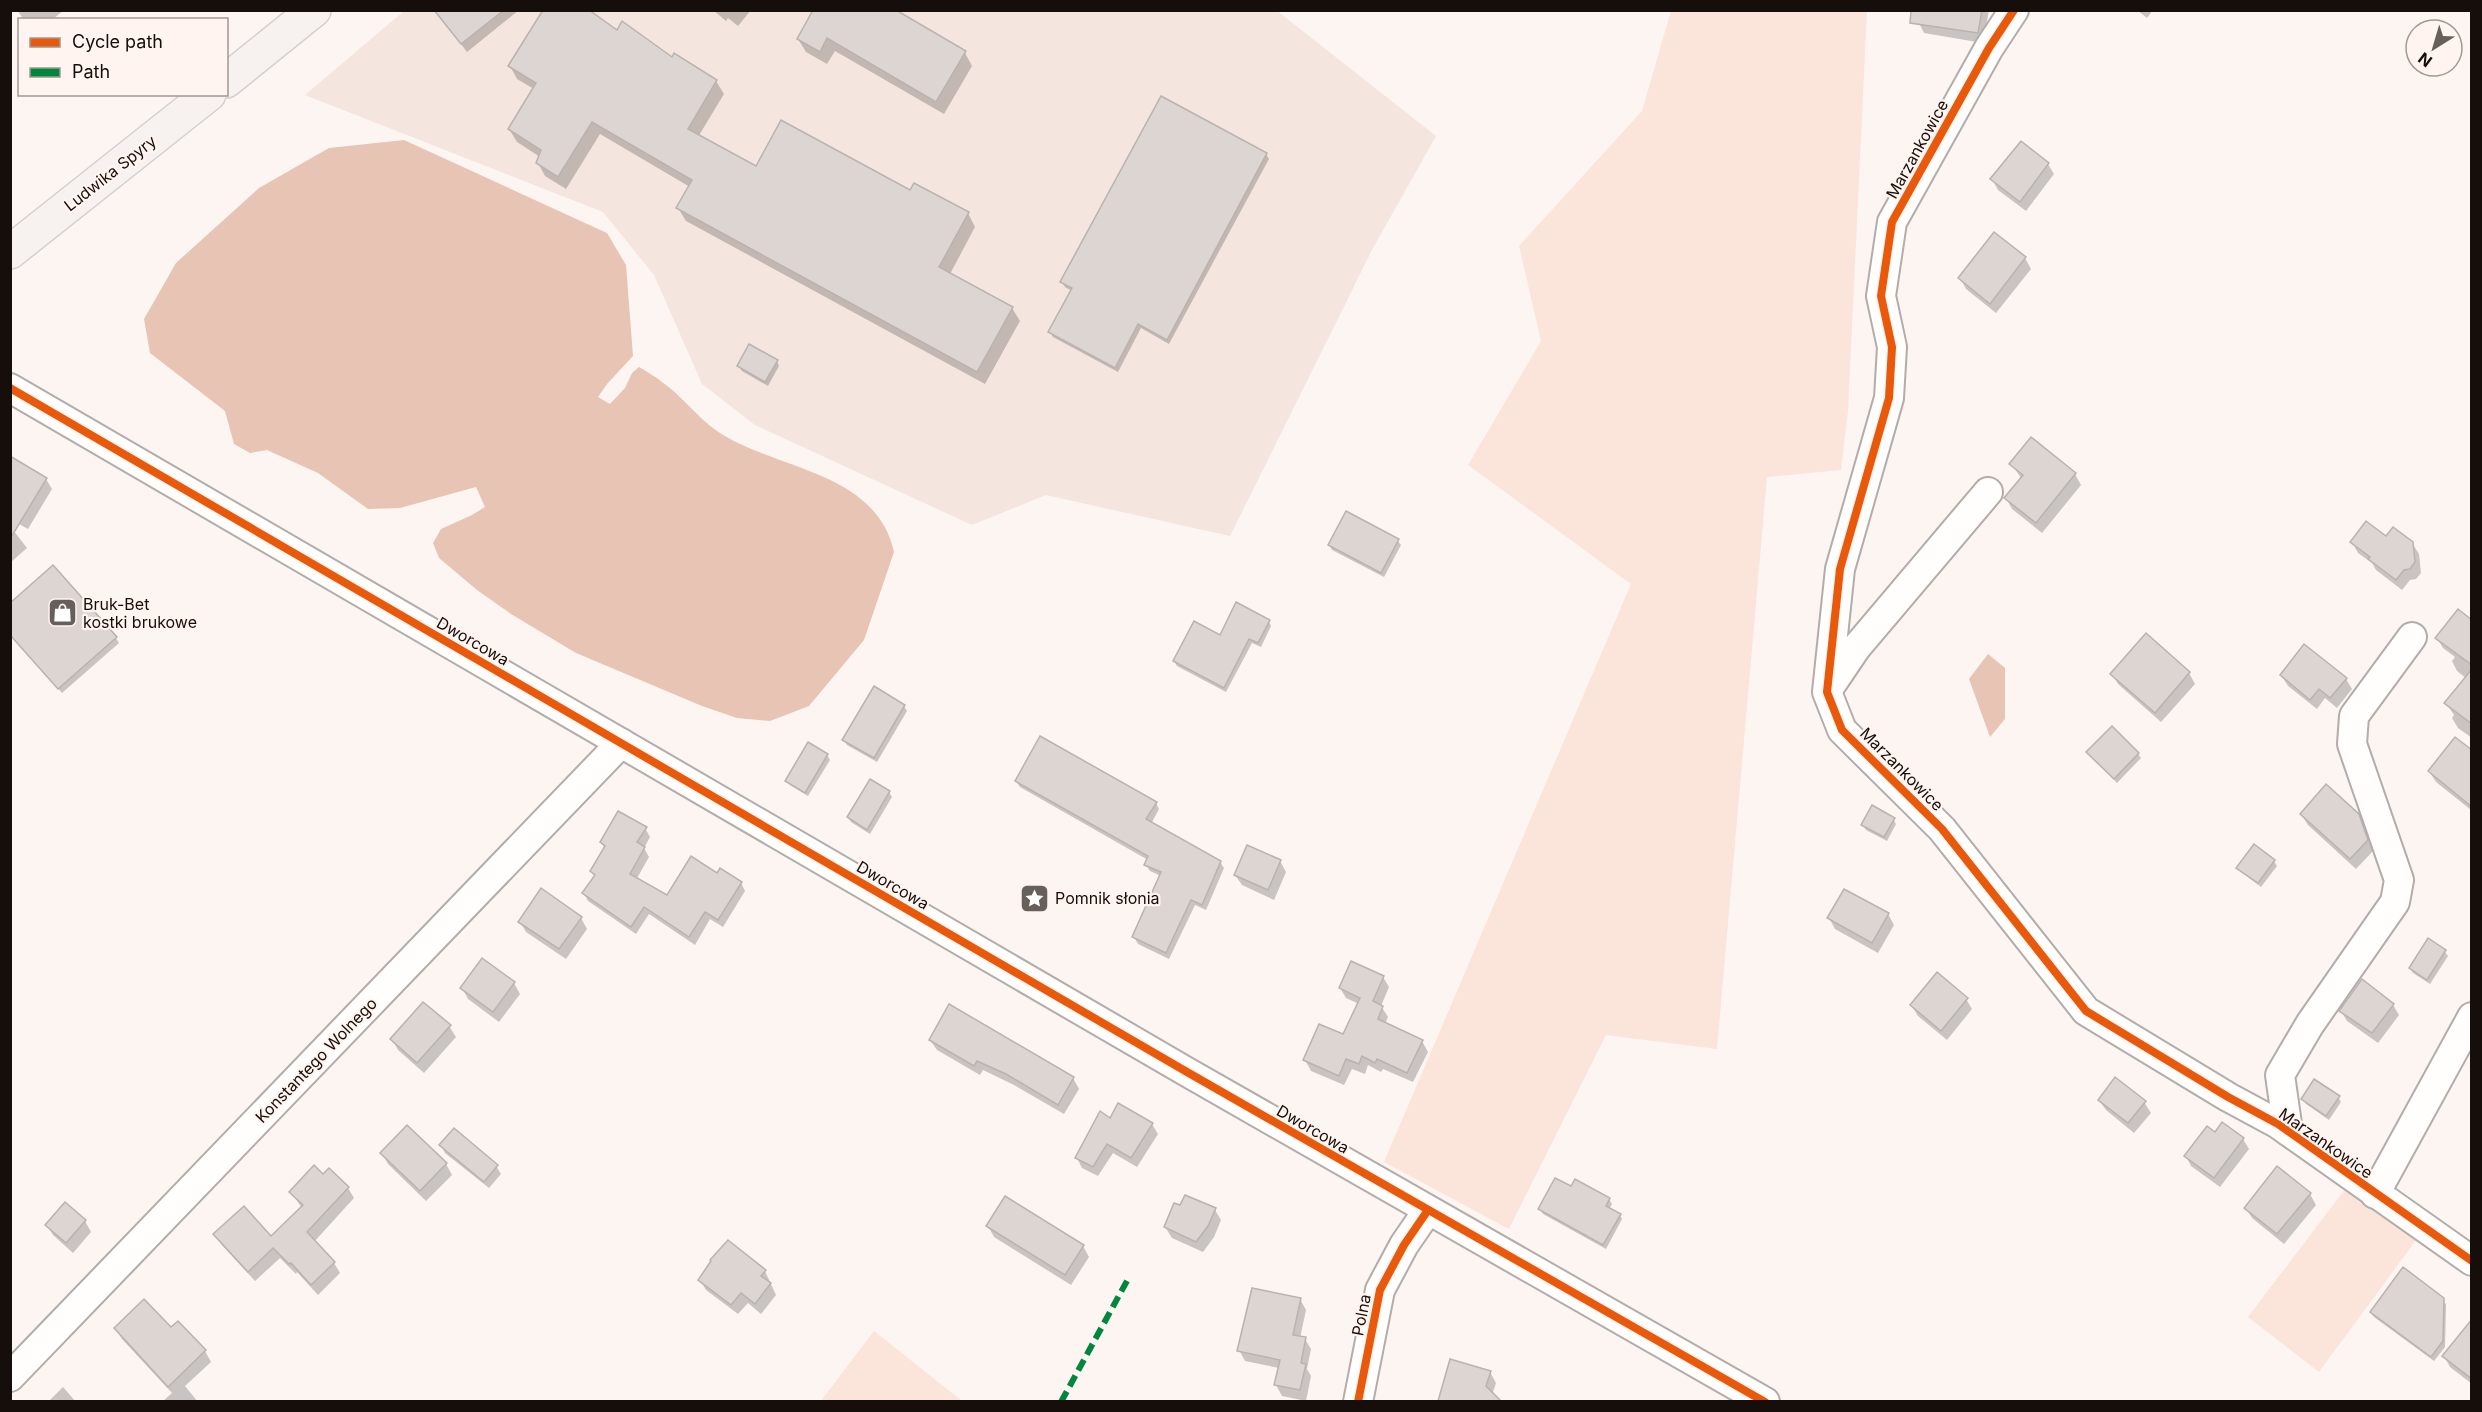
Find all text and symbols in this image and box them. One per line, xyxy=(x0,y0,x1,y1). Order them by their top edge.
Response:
legend xyxy=(18,18,228,96)
north arrow xyxy=(2404,18,2464,78)
text: Cycle path xyxy=(72,31,163,52)
text: N xyxy=(2414,48,2436,72)
text: Path xyxy=(72,61,110,82)
street label: Marzankowice xyxy=(1882,96,1952,202)
street label: Ludwika Spyry xyxy=(60,131,160,215)
place label: Bruk-Bet kostki brukowe xyxy=(83,594,197,632)
shop icon: Bruk-Bet kostki brukowe xyxy=(46,597,78,629)
street label: Dworcowa xyxy=(433,612,513,670)
street label: Marzankowice xyxy=(1856,723,1948,815)
street label: Dworcowa xyxy=(853,856,933,914)
place icon: Pomnik słonia xyxy=(1018,882,1050,914)
place label: Pomnik słonia xyxy=(1055,888,1160,908)
street label: Konstantego Wolnego xyxy=(251,993,381,1127)
street label: Dworcowa xyxy=(1273,1100,1353,1158)
street label: Marzankowice xyxy=(2275,1103,2377,1183)
street label: Polna xyxy=(1347,1292,1375,1338)

